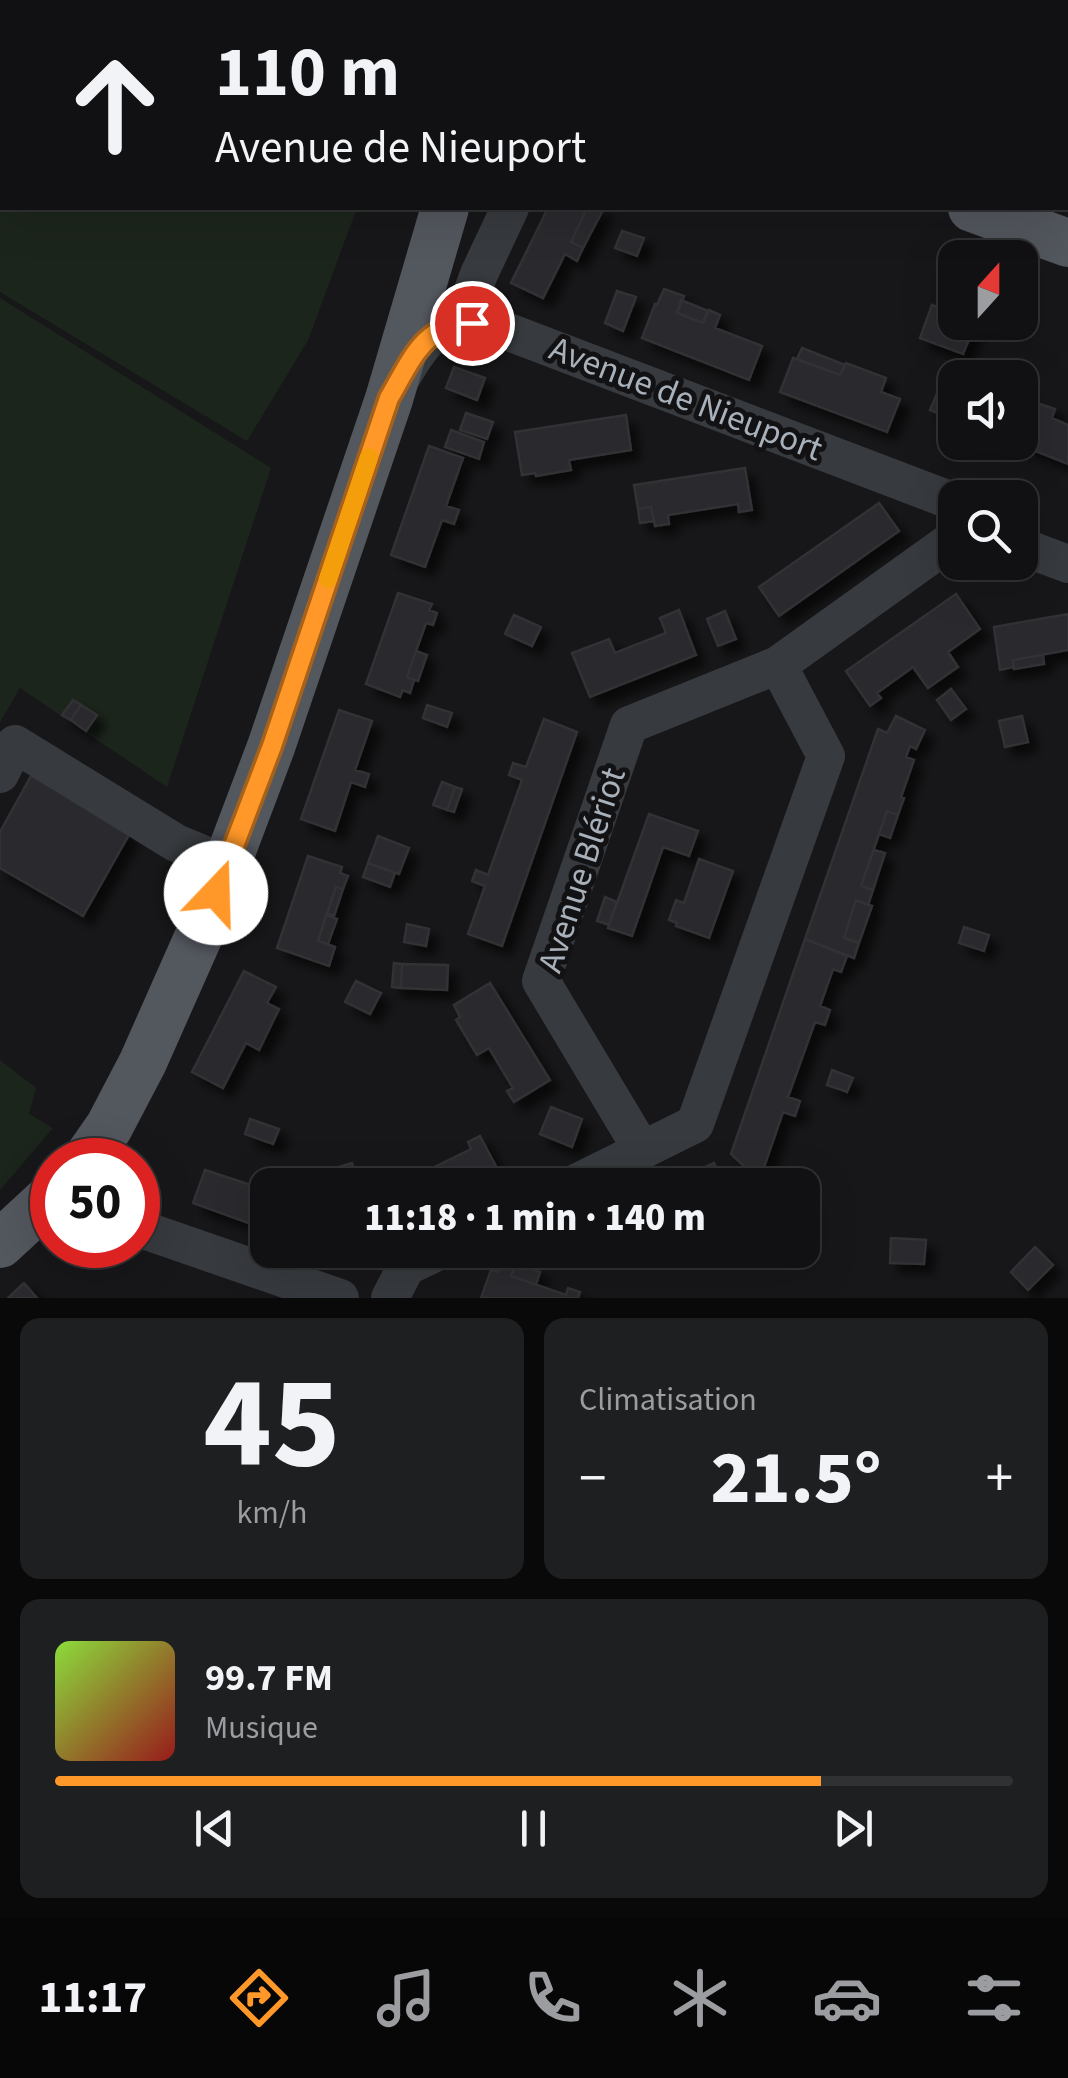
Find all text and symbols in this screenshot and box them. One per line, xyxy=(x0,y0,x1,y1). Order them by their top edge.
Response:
text: 110 m xyxy=(215,23,400,123)
icon: ahead xyxy=(50,40,180,170)
text: Avenue de Nieuport xyxy=(215,116,586,180)
north arrow xyxy=(938,240,1038,340)
map controls xyxy=(938,240,1038,580)
pin xyxy=(430,281,515,366)
icon: arrive xyxy=(445,296,500,351)
street label: Avenue de Nieuport xyxy=(542,324,830,474)
button: sound xyxy=(938,360,1038,460)
button: search xyxy=(938,480,1038,580)
street label: Avenue Blériot xyxy=(525,761,639,979)
position arrow xyxy=(164,841,268,945)
speed limit sign: 50 xyxy=(30,1138,160,1268)
text: 11:18 · 1 min · 140 m xyxy=(364,1191,706,1245)
text: 45 xyxy=(203,1332,341,1517)
text: Climatisation xyxy=(579,1377,757,1423)
text: 21.5° xyxy=(710,1425,882,1532)
text: − xyxy=(579,1440,606,1518)
text: + xyxy=(986,1440,1013,1518)
text: km/h xyxy=(237,1490,307,1536)
text: 99.7 FM xyxy=(205,1651,333,1705)
text: Musique xyxy=(205,1705,318,1751)
icon: previous xyxy=(187,1801,242,1856)
icon: pause xyxy=(506,1801,561,1856)
icon: next xyxy=(826,1801,881,1856)
icon: directions xyxy=(224,1963,294,2033)
icon: music xyxy=(371,1963,441,2033)
icon: phone xyxy=(518,1963,588,2033)
icon: climate xyxy=(665,1963,735,2033)
icon: car xyxy=(812,1963,882,2033)
icon: filters xyxy=(959,1963,1029,2033)
text: 11:17 xyxy=(39,1966,147,2030)

